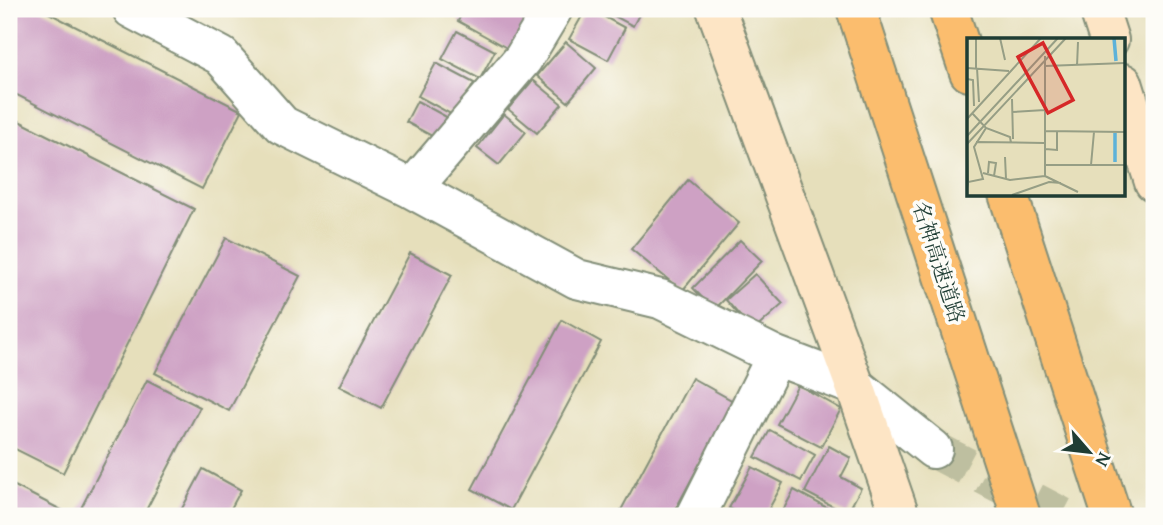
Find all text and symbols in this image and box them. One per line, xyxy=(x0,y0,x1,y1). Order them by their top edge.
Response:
inset map xyxy=(967,38,1124,196)
street label: 名神高速道路 xyxy=(905,197,973,327)
north arrow xyxy=(1054,416,1124,486)
text: N xyxy=(1089,448,1119,472)

